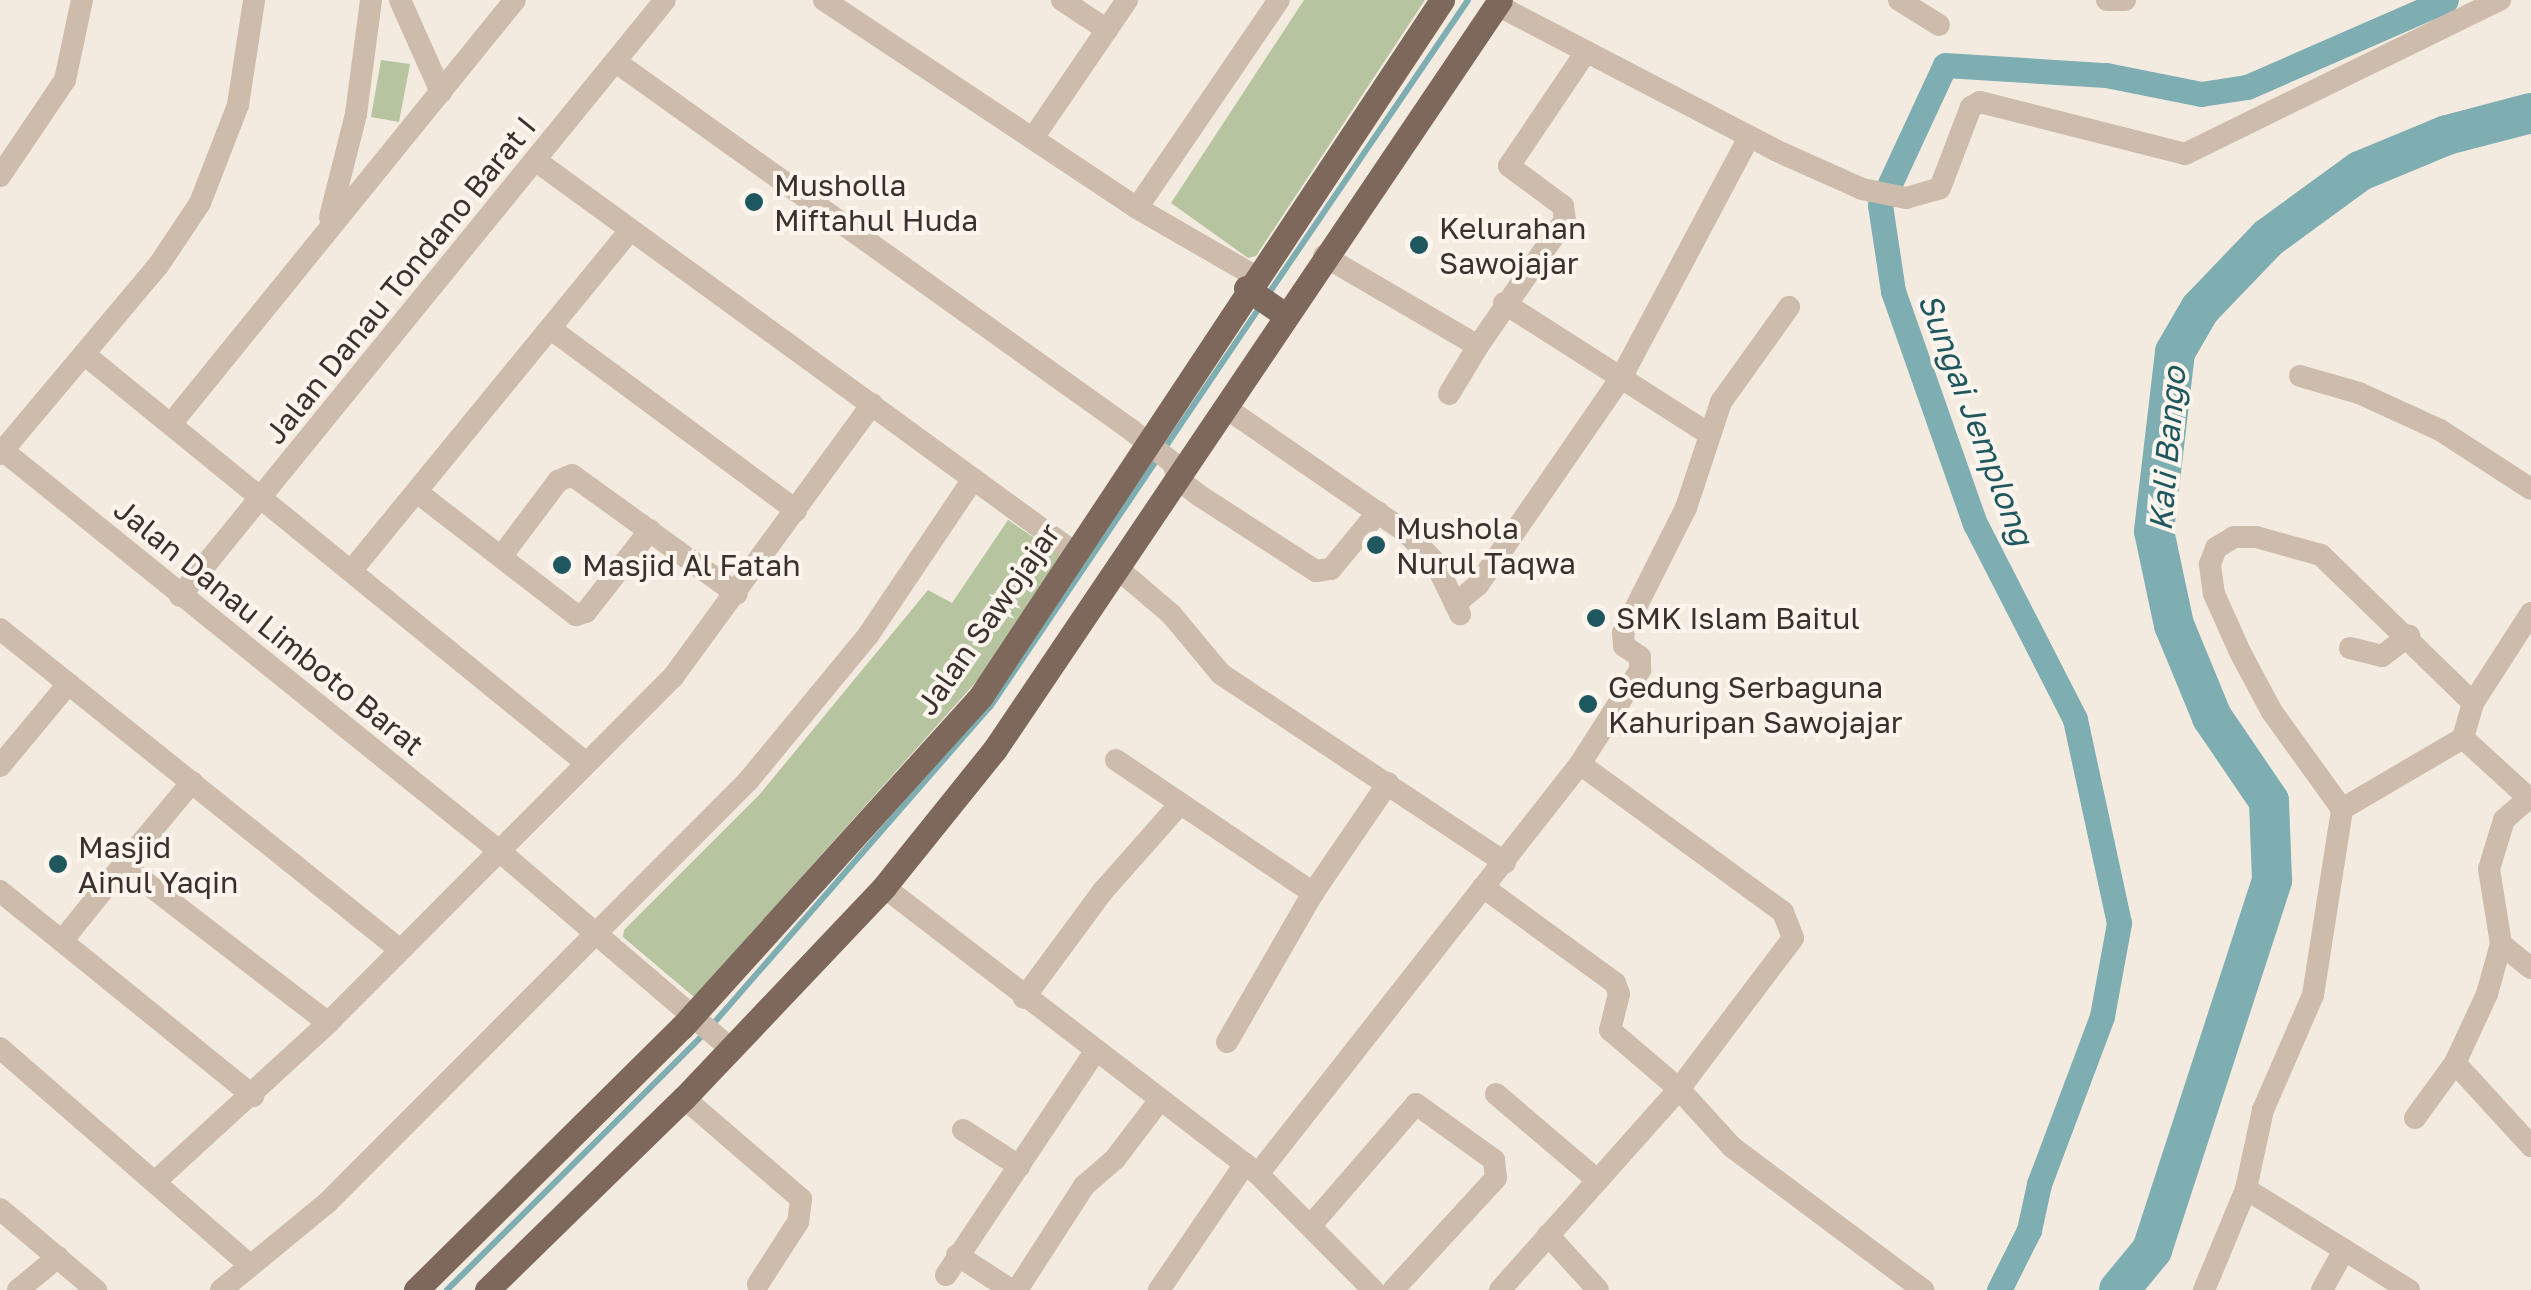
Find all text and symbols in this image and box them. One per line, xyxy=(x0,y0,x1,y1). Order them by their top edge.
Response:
street label: Jalan Danau Tondano Barat I xyxy=(257,109,543,451)
place label: Musholla Miftahul Huda xyxy=(774,167,978,238)
marker: Musholla Miftahul Huda xyxy=(743,191,765,213)
place label: Kelurahan Sawojajar xyxy=(1439,210,1586,280)
marker: Kelurahan Sawojajar xyxy=(1408,234,1430,256)
water label: Sungai Jemplong xyxy=(1910,288,2042,550)
water label: Kali Bango xyxy=(2141,365,2193,533)
street label: Jalan Danau Limboto Barat xyxy=(107,491,431,763)
place label: Mushola Nurul Taqwa xyxy=(1396,510,1576,580)
street label: Jalan Sawojajar xyxy=(909,516,1067,722)
marker: Mushola Nurul Taqwa xyxy=(1365,534,1387,556)
place label: Masjid Al Fatah xyxy=(582,547,801,583)
marker: Masjid Al Fatah xyxy=(551,554,573,576)
place label: SMK Islam Baitul xyxy=(1616,600,1860,636)
marker: SMK Islam Baitul xyxy=(1585,607,1607,629)
place label: Gedung Serbaguna Kahuripan Sawojajar xyxy=(1608,669,1903,740)
marker: Gedung Serbaguna Kahuripan Sawojajar xyxy=(1577,693,1599,715)
place label: Masjid Ainul Yaqin xyxy=(78,829,239,900)
marker: Masjid Ainul Yaqin xyxy=(47,853,69,875)

